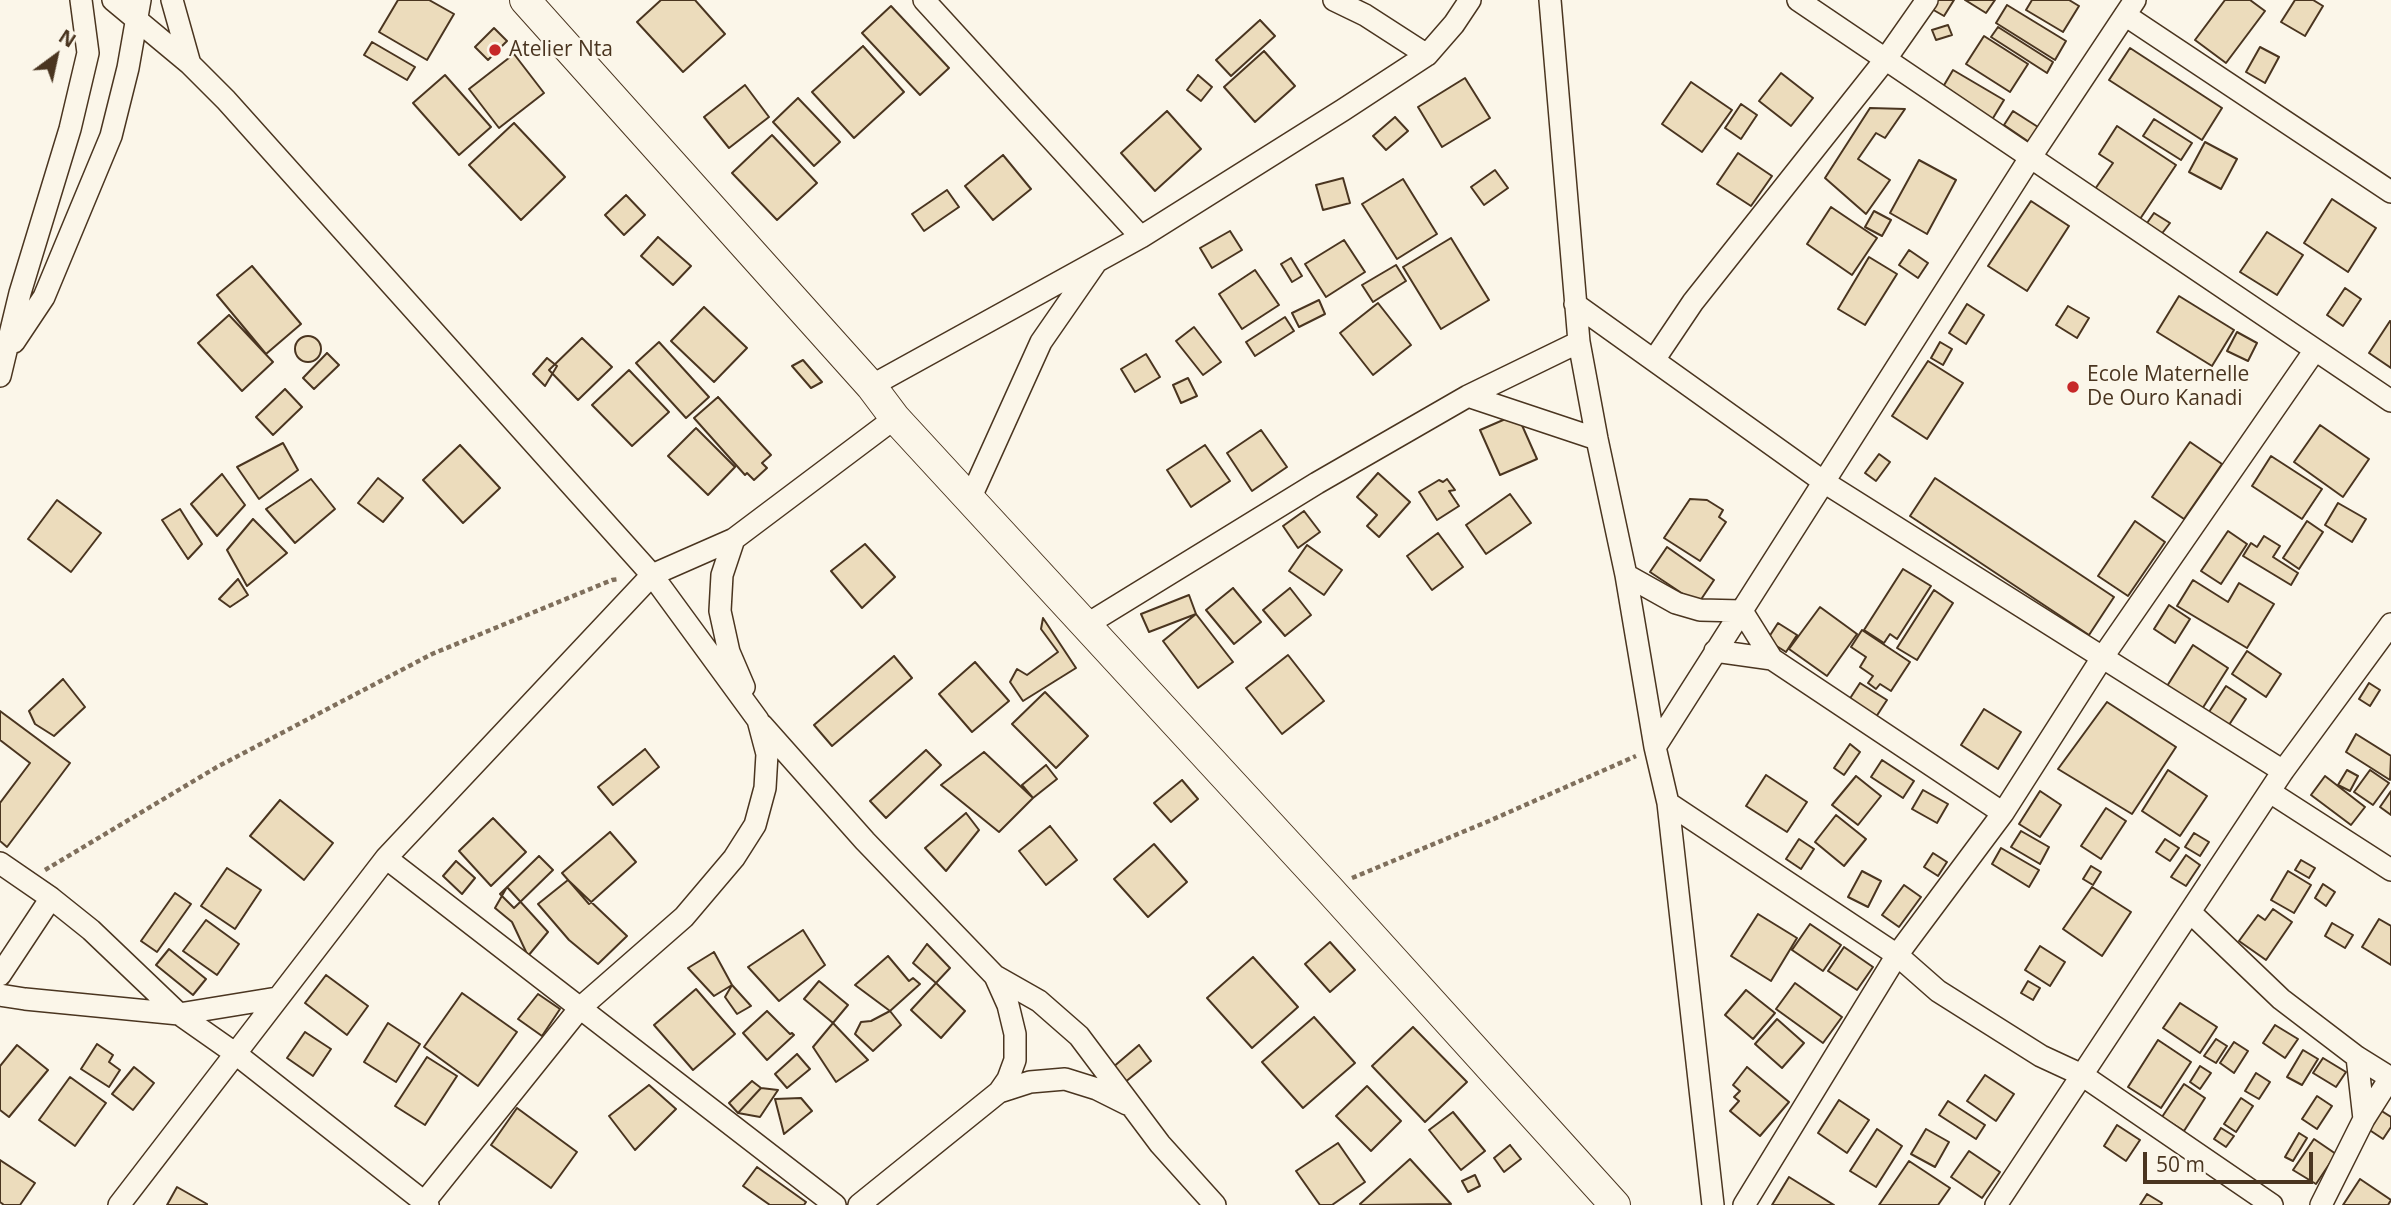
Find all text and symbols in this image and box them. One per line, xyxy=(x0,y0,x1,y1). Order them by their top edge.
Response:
north arrow xyxy=(21,21,91,91)
text: N xyxy=(54,23,81,53)
place label: Atelier Nta xyxy=(509,37,613,63)
marker: Atelier Nta xyxy=(487,42,503,58)
place label: Ecole Maternelle De Ouro Kanadi xyxy=(2087,362,2249,412)
marker: Ecole Maternelle De Ouro Kanadi xyxy=(2065,379,2081,395)
scale bar xyxy=(2146,1138,2316,1182)
text: 50 m xyxy=(2156,1150,2205,1178)

